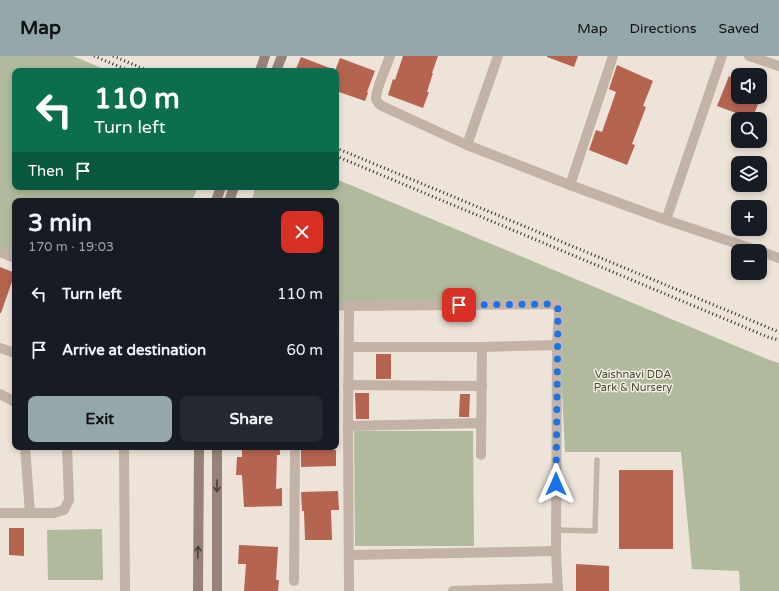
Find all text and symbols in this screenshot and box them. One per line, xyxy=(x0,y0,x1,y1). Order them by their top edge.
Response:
text: Map xyxy=(20,17,61,39)
text: Map xyxy=(577,20,608,37)
text: Directions xyxy=(630,20,697,37)
text: Saved xyxy=(719,20,759,37)
map controls xyxy=(731,68,767,280)
button: sound xyxy=(731,68,767,104)
text: 110 m xyxy=(94,82,180,116)
icon: left xyxy=(28,84,80,136)
button: search xyxy=(731,112,767,148)
text: Turn left xyxy=(94,116,166,138)
button: layers xyxy=(731,156,767,192)
icon: arrive xyxy=(72,160,94,182)
text: Then xyxy=(28,162,64,180)
button: + xyxy=(731,200,767,236)
text: 3 min xyxy=(28,209,92,238)
button: close xyxy=(281,211,323,253)
text: 170 m · 19:03 xyxy=(28,239,114,255)
button: − xyxy=(731,244,767,280)
icon: left xyxy=(28,283,50,305)
text: Turn left xyxy=(62,285,122,303)
text: 110 m xyxy=(277,285,323,303)
pin xyxy=(442,288,476,322)
icon: arrive xyxy=(448,294,470,316)
icon: arrive xyxy=(28,339,50,361)
text: Arrive at destination xyxy=(62,341,206,359)
text: 60 m xyxy=(286,341,323,359)
park label: Vaishnavi DDA Park & Nursery xyxy=(594,368,672,394)
button: Exit xyxy=(28,396,172,442)
button: Share xyxy=(180,396,323,442)
position arrow xyxy=(535,463,577,505)
one-way arrow xyxy=(213,479,221,492)
one-way arrow xyxy=(194,546,202,559)

